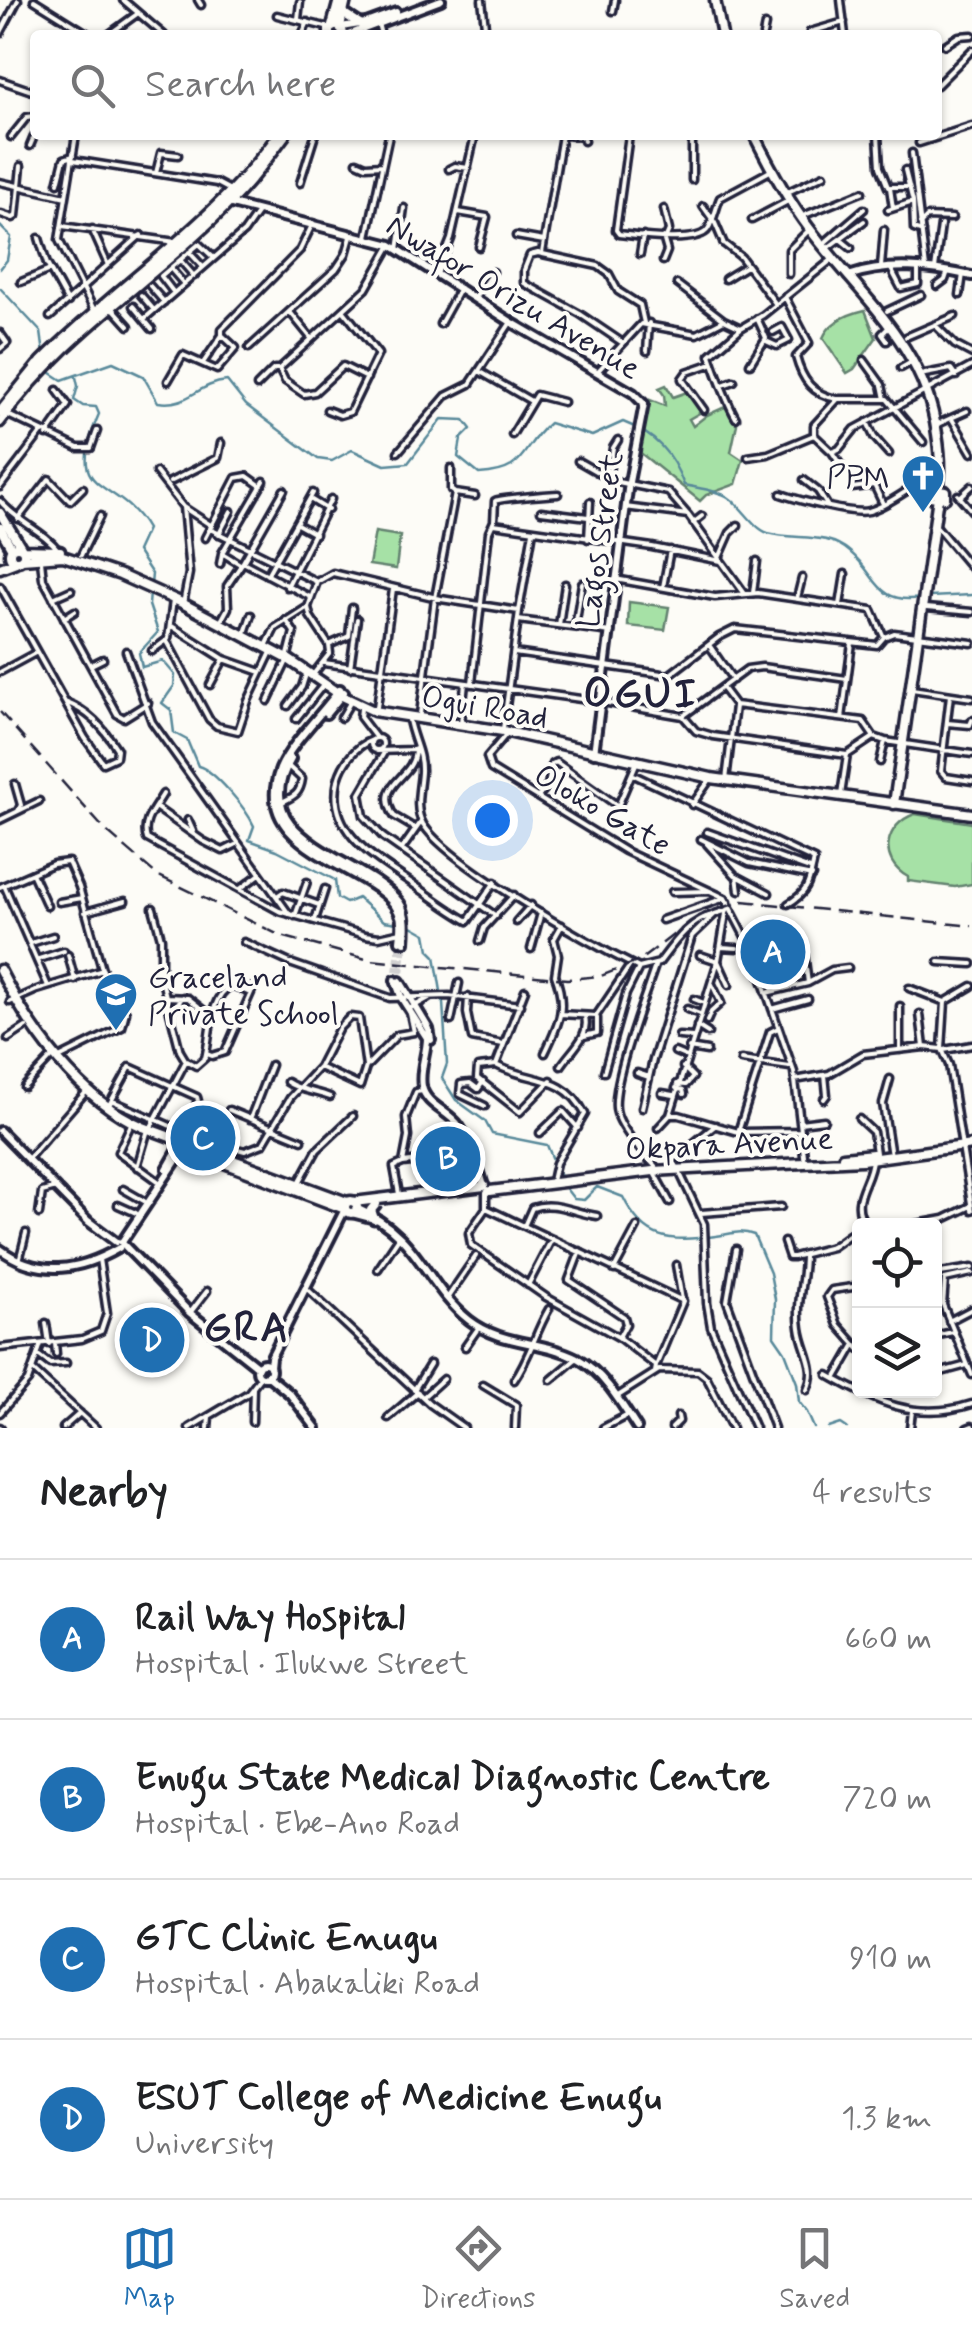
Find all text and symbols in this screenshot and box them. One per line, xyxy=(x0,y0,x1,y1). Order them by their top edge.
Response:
search box xyxy=(30,30,942,140)
icon: search xyxy=(65,58,120,113)
text: Search here xyxy=(145,61,336,110)
street label: Nwafor Orizu Avenue xyxy=(377,205,648,392)
street label: Lagos Street xyxy=(568,450,637,631)
church icon: PPM xyxy=(900,453,946,514)
place label: PPM xyxy=(826,457,890,499)
district label: OGUI xyxy=(583,668,699,723)
street label: Ogui Road xyxy=(418,676,551,740)
street label: Oloko Gate xyxy=(526,755,678,867)
your location xyxy=(467,795,518,846)
pin: A xyxy=(740,914,806,990)
place label: Graceland Private School xyxy=(148,957,339,1036)
school or university icon: Graceland Private School xyxy=(93,971,139,1032)
pin: C xyxy=(170,1100,236,1176)
street label: Okpara Avenue xyxy=(624,1119,834,1171)
pin: B xyxy=(416,1122,480,1196)
map controls xyxy=(852,1218,942,1398)
button: locate xyxy=(852,1218,942,1308)
pin: D xyxy=(120,1302,184,1378)
district label: GRA xyxy=(203,1302,291,1357)
button: layers xyxy=(852,1308,942,1398)
text: Nearby xyxy=(40,1466,168,1521)
text: 4 results xyxy=(812,1472,932,1514)
text: Rail Way Hospital xyxy=(135,1594,405,1643)
text: A xyxy=(62,1618,83,1660)
text: 660 m xyxy=(845,1618,932,1660)
text: Hospital · Ilukwe Street xyxy=(135,1643,468,1685)
text: Enugu State Medical Diagnostic Centre xyxy=(135,1754,770,1803)
text: B xyxy=(62,1778,83,1820)
text: 720 m xyxy=(842,1778,932,1820)
text: Hospital · Ebe-Ano Road xyxy=(135,1803,460,1845)
text: GTC Clinic Enugu xyxy=(135,1914,437,1963)
text: C xyxy=(61,1938,84,1980)
text: 910 m xyxy=(849,1938,932,1980)
text: Hospital · Abakaliki Road xyxy=(135,1963,480,2005)
text: ESUT College of Medicine Enugu xyxy=(135,2074,661,2123)
text: D xyxy=(61,2098,84,2140)
text: 1.3 km xyxy=(841,2098,932,2140)
text: University xyxy=(135,2123,274,2165)
tab: Map xyxy=(122,2221,177,2318)
tab: Directions xyxy=(421,2221,536,2318)
tab: Saved xyxy=(779,2221,850,2318)

